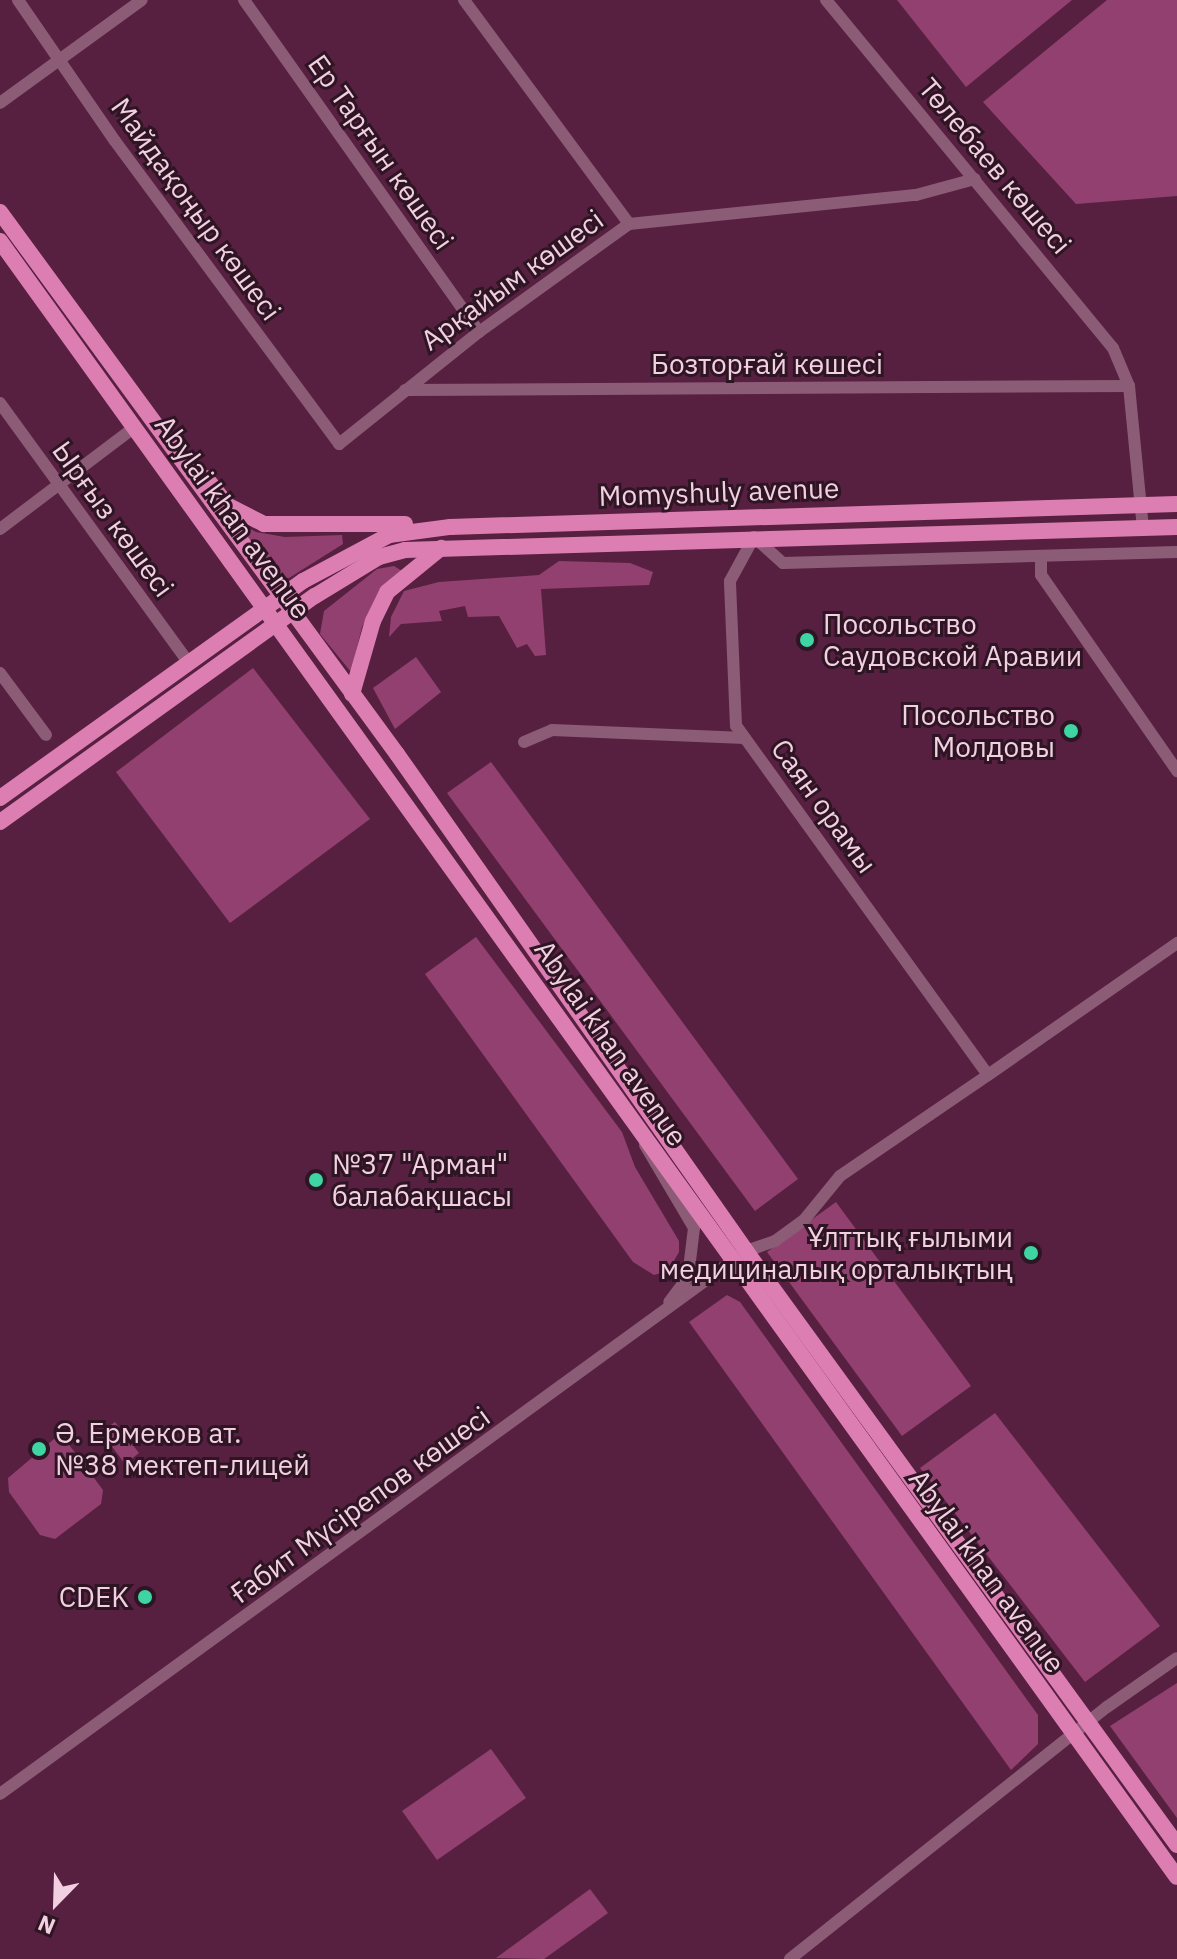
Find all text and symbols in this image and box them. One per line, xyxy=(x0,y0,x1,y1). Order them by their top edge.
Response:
street label: Ер Тарғын көшесі xyxy=(301,48,461,256)
street label: Төлебаев көшесі xyxy=(912,71,1078,261)
street label: Майдақоңыр көшесі xyxy=(104,91,288,327)
street label: Арқайым көшесі xyxy=(414,203,610,357)
street label: Бозторғай көшесі xyxy=(651,347,883,381)
street label: Abylai khan avenue xyxy=(148,409,318,625)
street label: Ырғыз көшесі xyxy=(45,435,181,603)
street label: Momyshuly avenue xyxy=(598,471,840,513)
place label: Посольство Саудовской Аравии xyxy=(823,607,1082,673)
marker: Посольство Саудовской Аравии xyxy=(798,631,816,649)
place label: Посольство Молдовы xyxy=(901,698,1055,764)
marker: Посольство Молдовы xyxy=(1062,722,1080,740)
street label: Саян орамы xyxy=(764,733,884,879)
street label: Abylai khan avenue xyxy=(528,934,694,1152)
place label: №37 "Арман" балабақшасы xyxy=(332,1147,512,1213)
marker: №37 "Арман" балабақшасы xyxy=(307,1171,325,1189)
place label: Ұлттық ғылыми медициналық орталықтың xyxy=(660,1220,1013,1286)
marker: Ұлттық ғылыми медициналық орталықтың xyxy=(1020,1242,1042,1264)
street label: Ғабит Мүсірепов көшесі xyxy=(224,1400,496,1610)
place label: Ә. Ермеков ат. №38 мектеп-лицей xyxy=(55,1416,310,1482)
marker: Ә. Ермеков ат. №38 мектеп-лицей xyxy=(30,1440,48,1458)
street label: Abylai khan avenue xyxy=(902,1463,1072,1679)
place label: CDEK xyxy=(59,1580,129,1614)
marker: CDEK xyxy=(136,1588,154,1606)
north arrow xyxy=(16,1863,96,1943)
text: N xyxy=(33,1909,59,1942)

